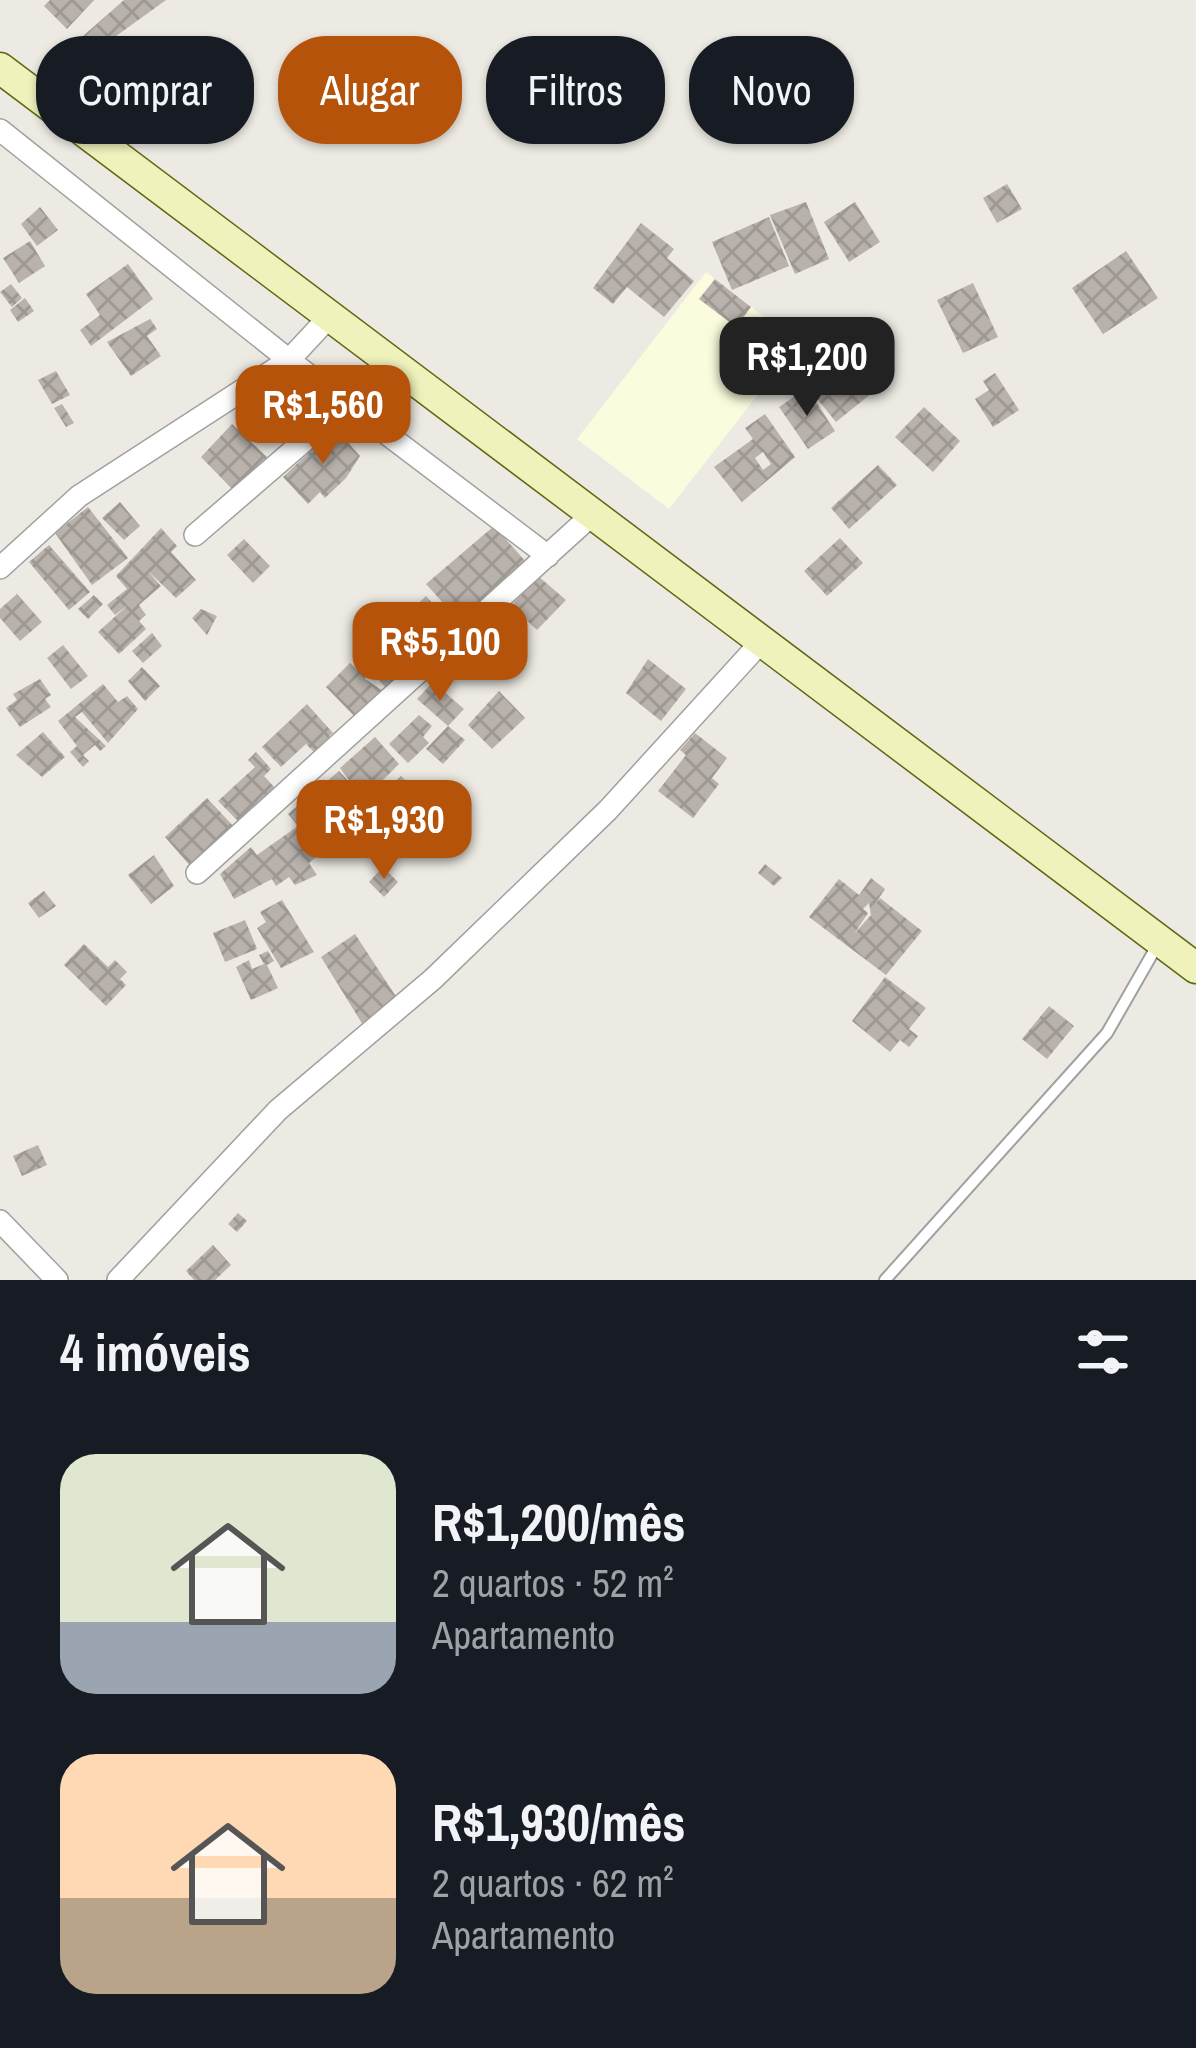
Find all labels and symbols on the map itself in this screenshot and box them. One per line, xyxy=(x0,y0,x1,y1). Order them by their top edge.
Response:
pin: R$1,200 xyxy=(696,317,918,419)
pin: R$1,560 xyxy=(212,365,434,467)
pin: R$5,100 xyxy=(329,602,551,704)
pin: R$1,930 xyxy=(273,780,495,882)

